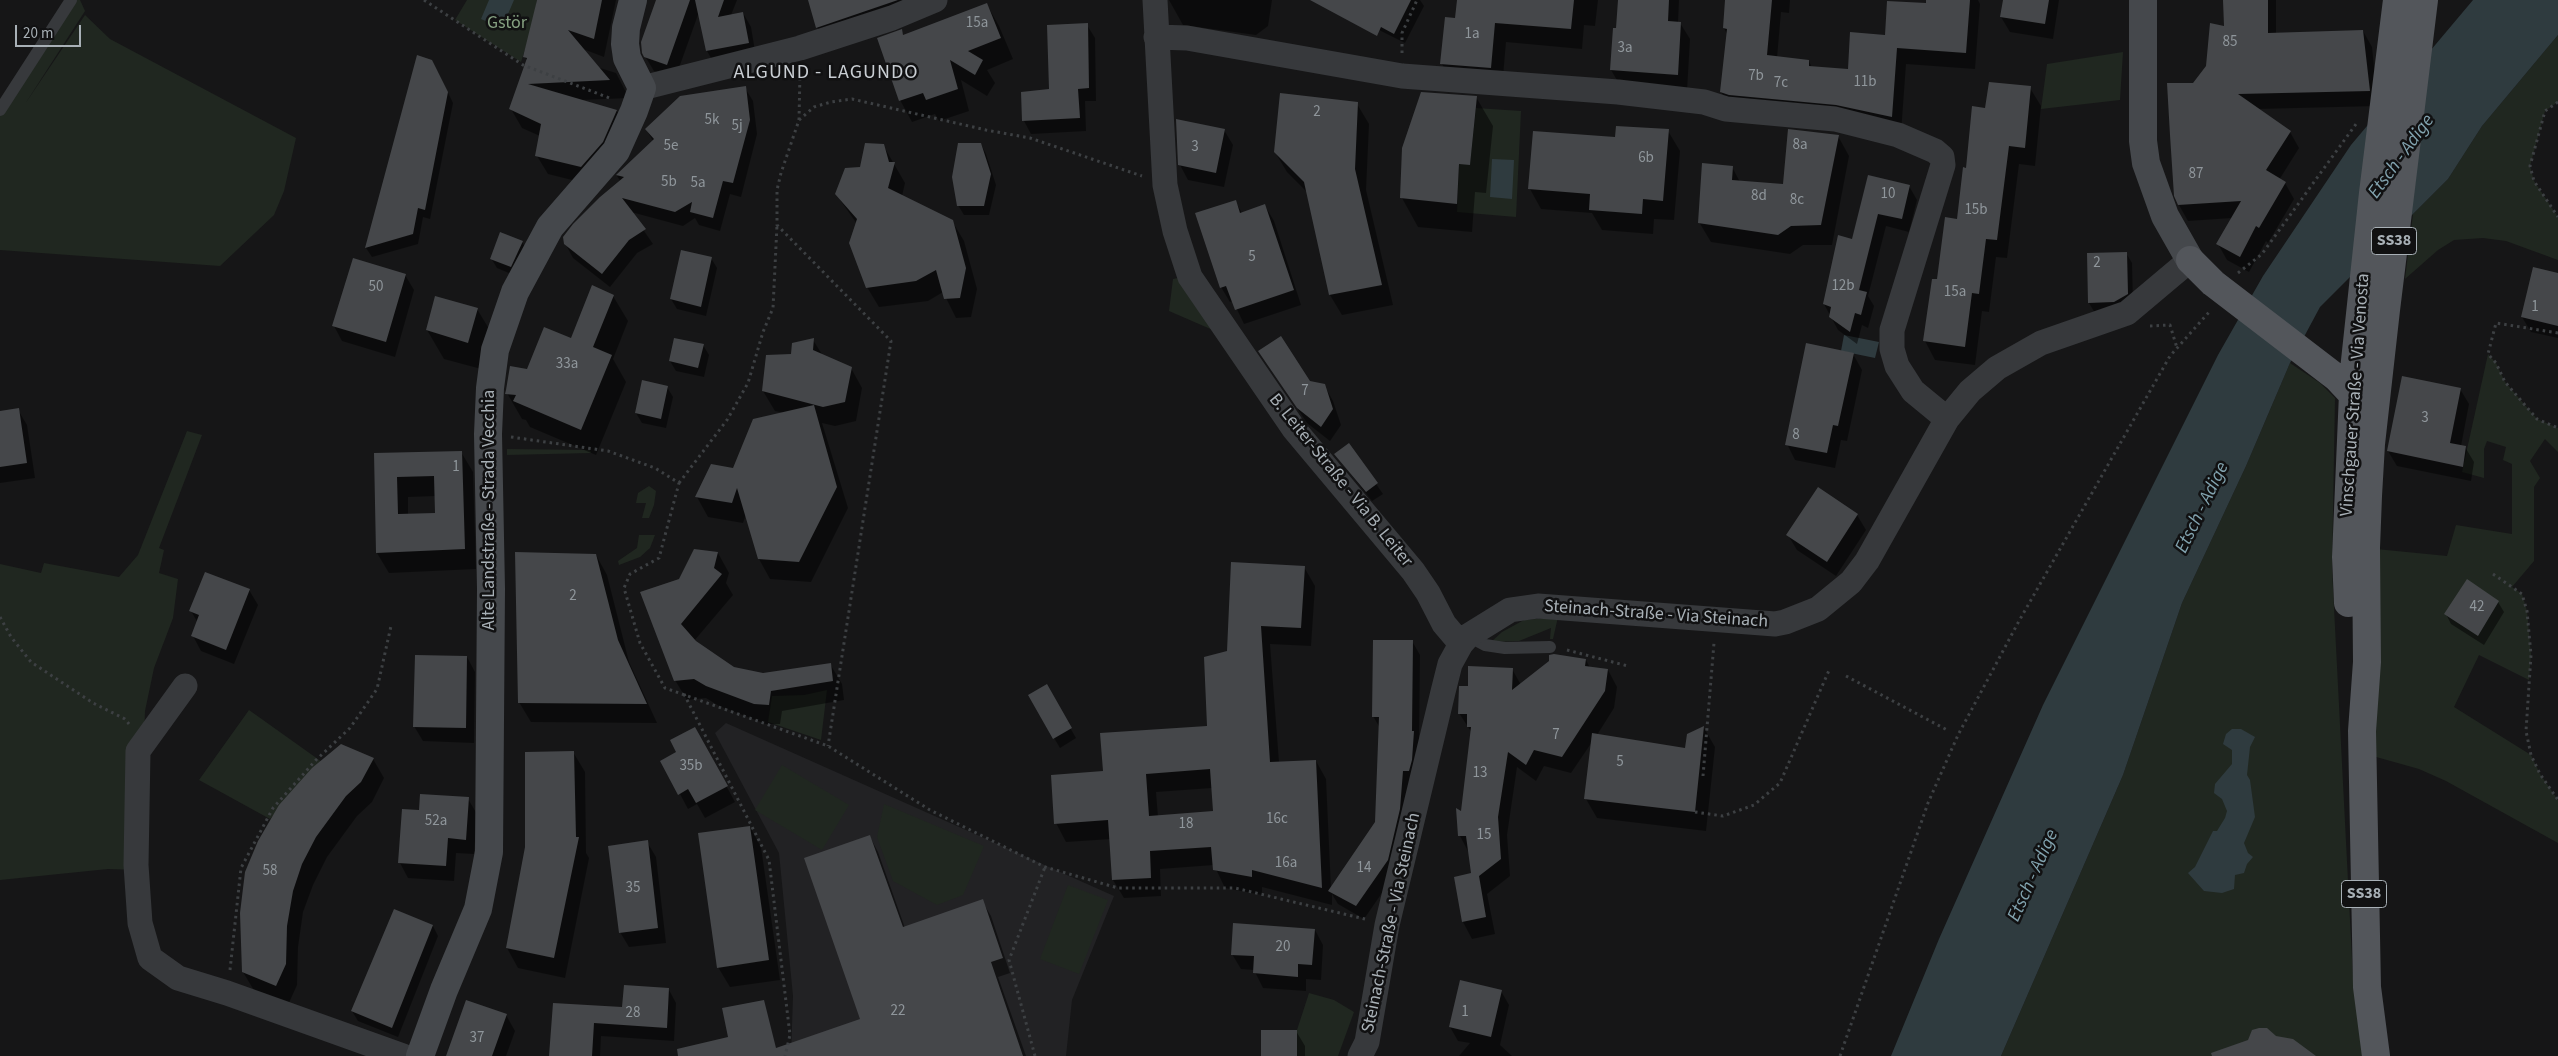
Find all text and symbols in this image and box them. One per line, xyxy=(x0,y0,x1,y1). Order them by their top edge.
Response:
park label: Gstör xyxy=(487,13,527,35)
scale bar xyxy=(18,15,84,47)
house number: 15a xyxy=(966,15,988,33)
text: 20 m xyxy=(23,23,53,44)
house number: 1a xyxy=(1464,26,1480,44)
house number: 85 xyxy=(2223,34,2237,52)
house number: 3a xyxy=(1617,40,1633,58)
district label: ALGUND - LAGUNDO xyxy=(732,62,920,86)
house number: 7b xyxy=(1748,68,1764,86)
house number: 11b xyxy=(1853,74,1877,92)
house number: 7c xyxy=(1774,75,1788,93)
house number: 2 xyxy=(1313,104,1321,122)
water label: Etsch - Adige xyxy=(2364,111,2440,203)
house number: 5k xyxy=(705,112,719,130)
house number: 5j xyxy=(731,118,743,136)
house number: 8a xyxy=(1792,137,1808,155)
house number: 5e xyxy=(664,138,678,156)
house number: 3 xyxy=(1191,139,1199,157)
house number: 6b xyxy=(1638,150,1654,168)
house number: 87 xyxy=(2189,166,2203,184)
house number: 5b xyxy=(661,174,677,192)
house number: 5a xyxy=(690,175,706,193)
house number: 10 xyxy=(1881,186,1895,204)
house number: 8d xyxy=(1751,188,1767,206)
house number: 8c xyxy=(1790,192,1804,210)
house number: 15b xyxy=(1964,202,1988,220)
road number: SS38 xyxy=(2372,228,2416,255)
house number: 5 xyxy=(1248,249,1256,267)
house number: 2 xyxy=(2093,255,2101,273)
street label: Vinschgauer Straße - Via Venosta xyxy=(2337,273,2375,517)
house number: 12b xyxy=(1831,278,1855,296)
house number: 50 xyxy=(369,279,383,297)
house number: 15a xyxy=(1944,284,1966,302)
house number: 1 xyxy=(2531,299,2539,317)
house number: 33a xyxy=(556,356,578,374)
house number: 7 xyxy=(1301,383,1309,401)
street label: Alte Landstraße - Strada Vecchia xyxy=(479,390,501,630)
street label: B. Leiter-Straße - Via B. Leiter xyxy=(1263,390,1417,572)
house number: 3 xyxy=(2421,410,2429,428)
house number: 8 xyxy=(1792,427,1800,445)
house number: 1 xyxy=(452,459,460,477)
water label: Etsch - Adige xyxy=(2171,459,2235,557)
house number: 2 xyxy=(569,588,577,606)
street label: Steinach-Straße - Via Steinach xyxy=(1543,596,1769,634)
house number: 42 xyxy=(2470,599,2484,617)
house number: 7 xyxy=(1552,727,1560,745)
house number: 5 xyxy=(1616,754,1624,772)
house number: 35b xyxy=(679,758,703,776)
house number: 13 xyxy=(1473,765,1487,783)
house number: 16c xyxy=(1266,811,1288,829)
street label: Steinach-Straße - Via Steinach xyxy=(1358,811,1426,1035)
house number: 52a xyxy=(425,813,447,831)
house number: 18 xyxy=(1179,816,1193,834)
water label: Etsch - Adige xyxy=(2004,826,2064,926)
house number: 15 xyxy=(1477,827,1491,845)
house number: 16a xyxy=(1275,855,1297,873)
house number: 14 xyxy=(1357,860,1371,878)
house number: 58 xyxy=(263,863,277,881)
house number: 35 xyxy=(626,880,640,898)
road number: SS38 xyxy=(2342,881,2386,908)
house number: 20 xyxy=(1276,939,1290,957)
house number: 22 xyxy=(891,1003,905,1021)
house number: 1 xyxy=(1461,1004,1469,1022)
house number: 28 xyxy=(626,1005,640,1023)
house number: 37 xyxy=(470,1030,484,1048)

